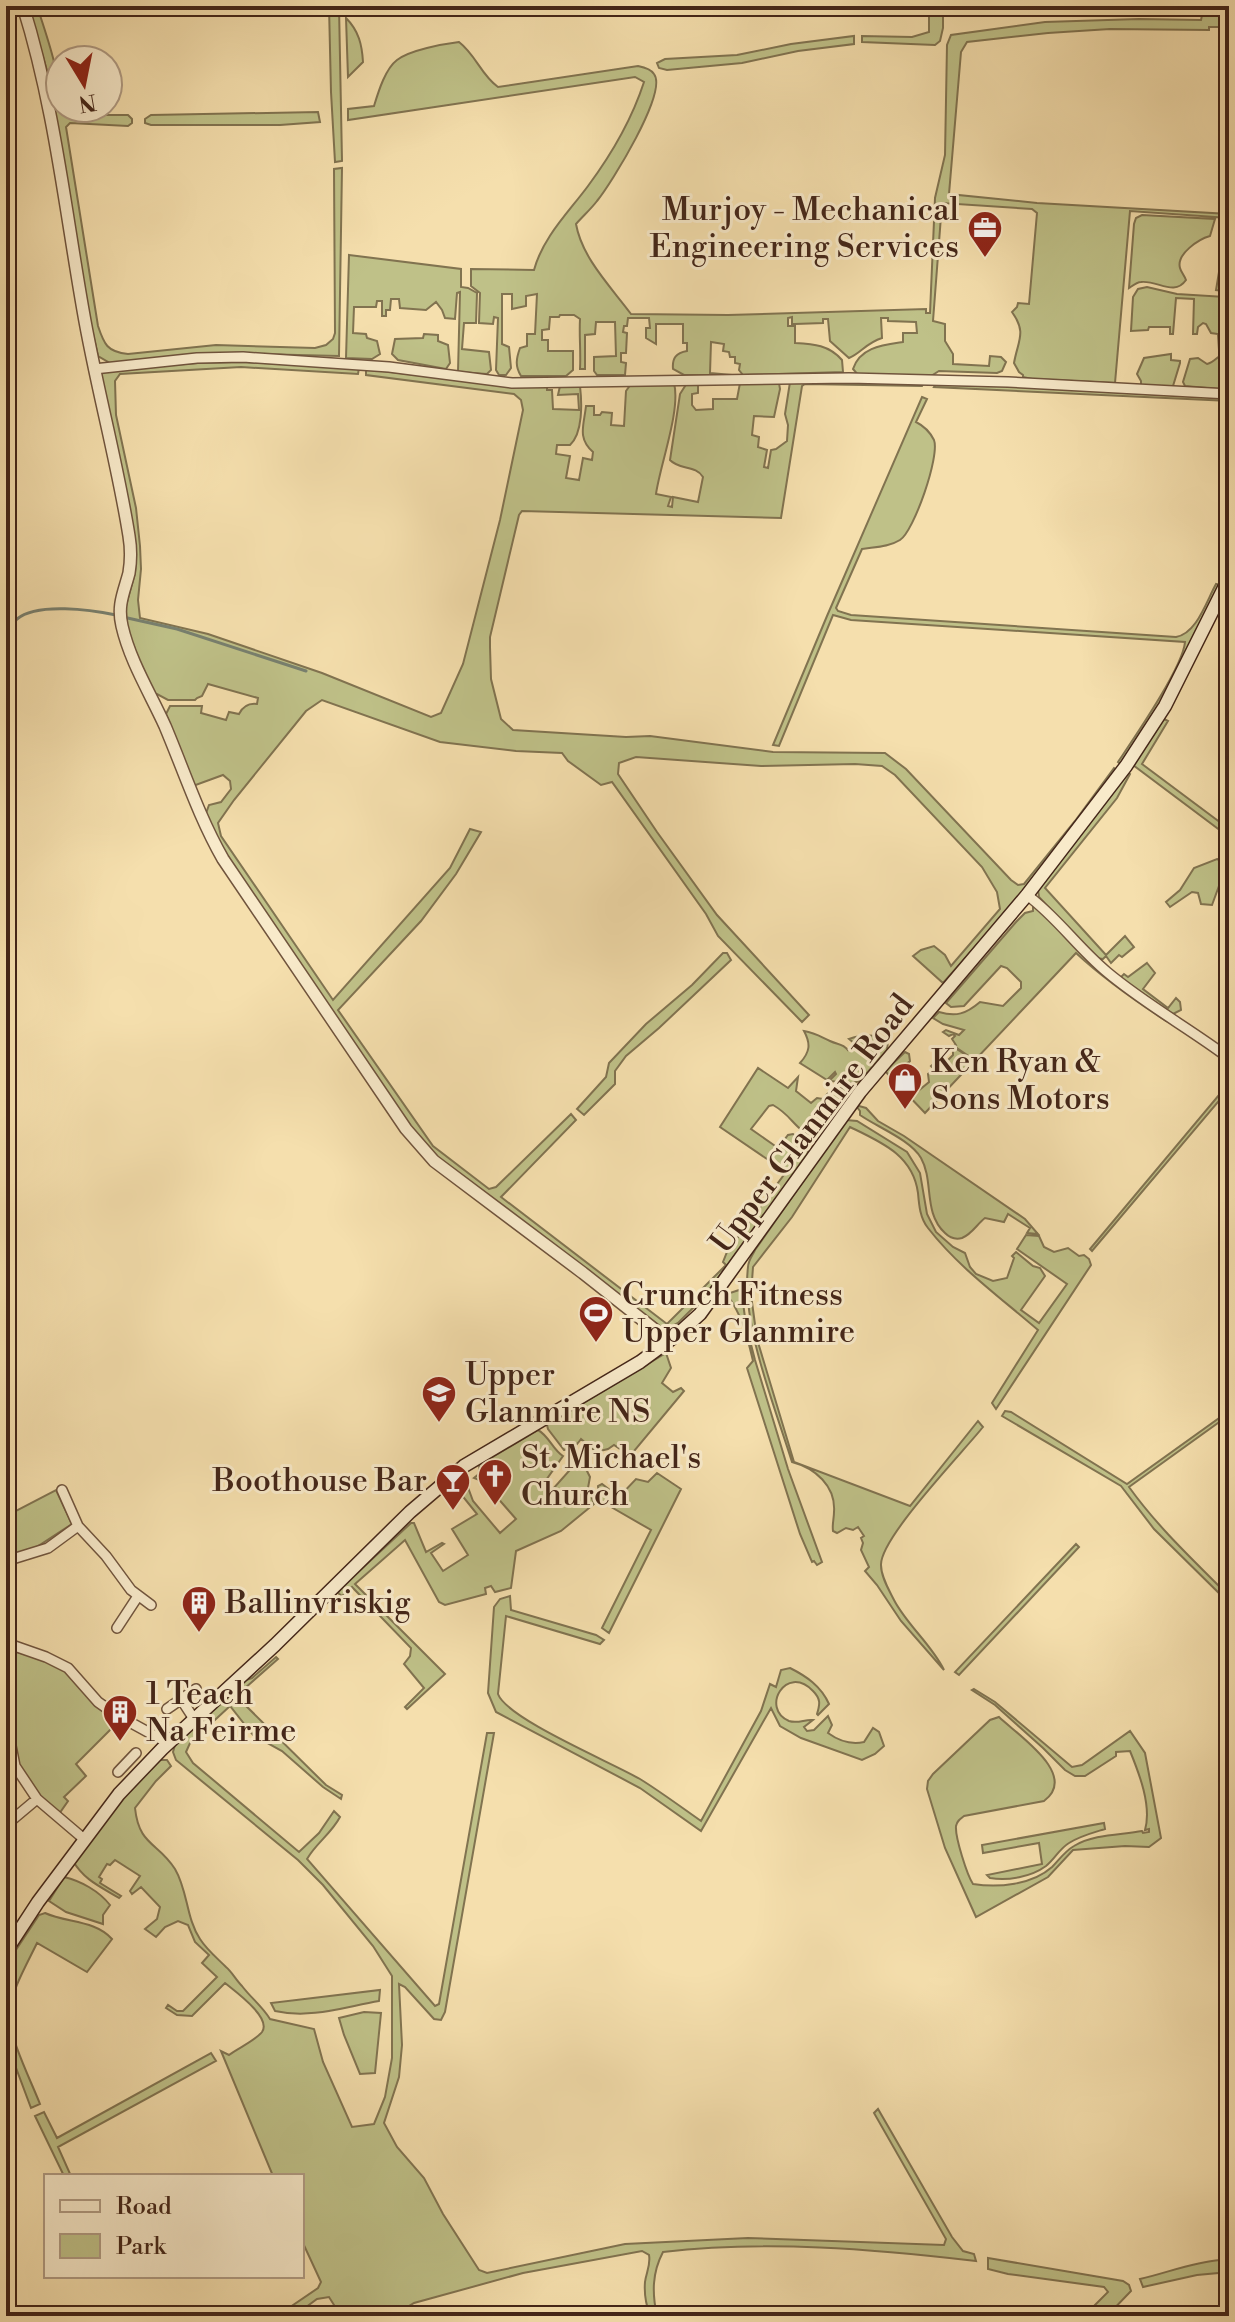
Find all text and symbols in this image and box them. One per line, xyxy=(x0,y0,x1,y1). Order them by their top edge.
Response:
north arrow xyxy=(44,44,124,124)
text: N xyxy=(76,87,98,117)
place label: Murjoy - Mechanical Engineering Services xyxy=(650,190,960,267)
office icon: Murjoy - Mechanical Engineering Services xyxy=(966,209,1004,259)
street label: Upper Glanmire Road xyxy=(702,987,922,1261)
place label: Ken Ryan & Sons Motors xyxy=(931,1042,1110,1119)
shop icon: Ken Ryan & Sons Motors xyxy=(886,1061,924,1111)
place label: Crunch Fitness Upper Glanmire xyxy=(622,1275,855,1352)
sports icon: Crunch Fitness Upper Glanmire xyxy=(577,1294,615,1344)
place label: Upper Glanmire NS xyxy=(465,1355,650,1432)
school or university icon: Upper Glanmire NS xyxy=(420,1374,458,1424)
place label: St. Michael's Church xyxy=(521,1438,701,1515)
church icon: St. Michael's Church xyxy=(476,1457,514,1507)
place label: Boothouse Bar xyxy=(212,1461,427,1501)
bar icon: Boothouse Bar xyxy=(434,1462,472,1512)
place label: Ballinvriskig xyxy=(224,1583,411,1623)
building icon: Ballinvriskig xyxy=(180,1584,218,1634)
place label: 1 Teach Na Feirme xyxy=(146,1674,296,1751)
building icon: 1 Teach Na Feirme xyxy=(101,1693,139,1743)
legend xyxy=(44,2174,304,2278)
text: Road xyxy=(116,2192,172,2222)
text: Park xyxy=(116,2232,167,2262)

